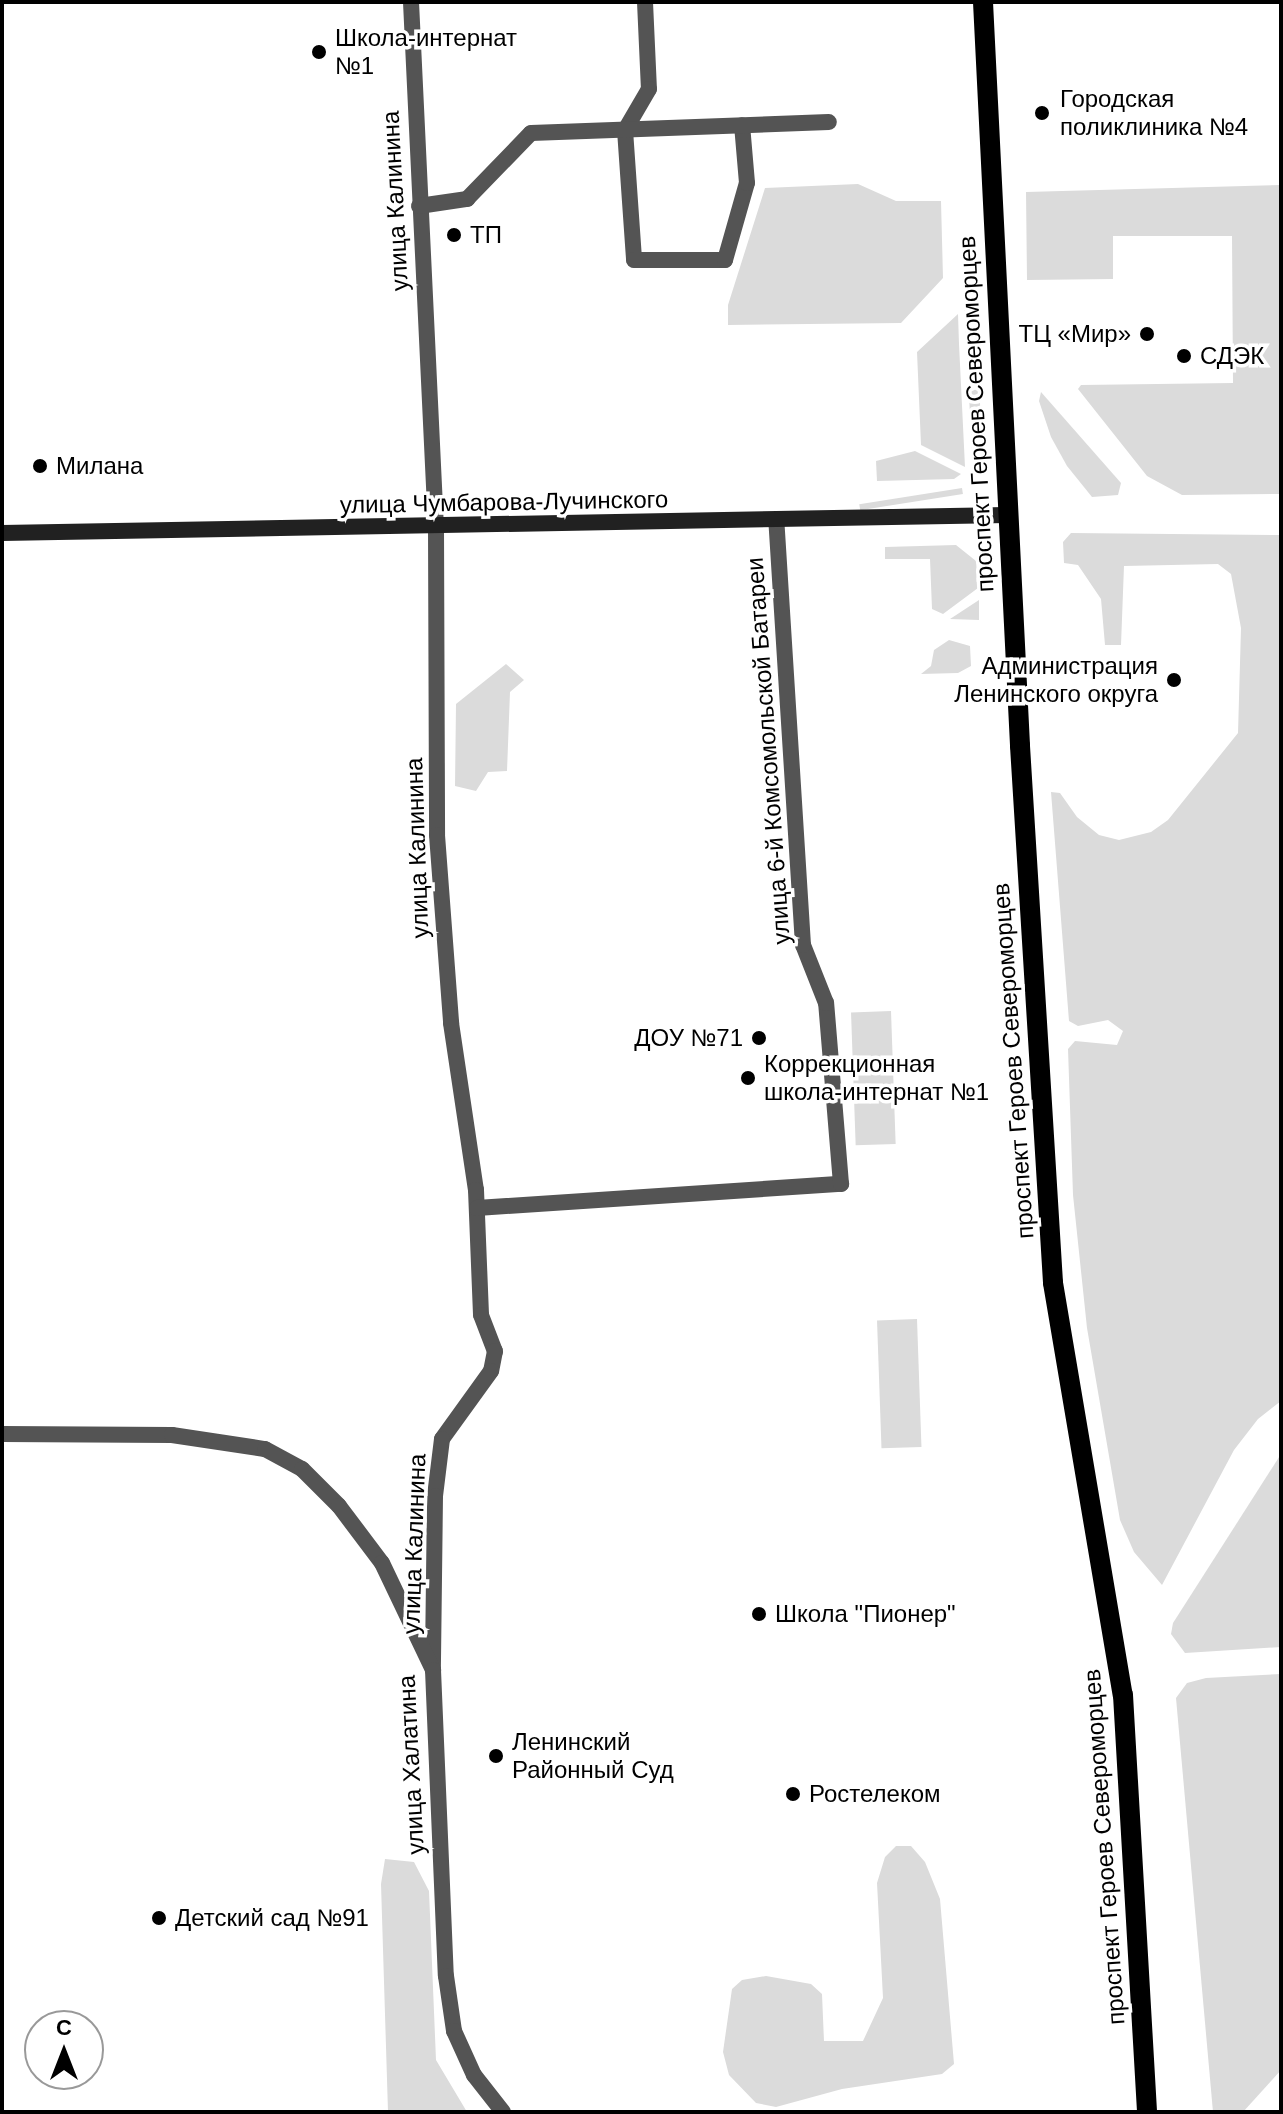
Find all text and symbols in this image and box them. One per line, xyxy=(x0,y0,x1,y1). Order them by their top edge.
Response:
place label: Школа-интернат №1 xyxy=(335,24,517,80)
marker: Школа-интернат №1 xyxy=(310,43,328,61)
place label: Городская поликлиника №4 xyxy=(1060,85,1248,141)
marker: Городская поликлиника №4 xyxy=(1031,102,1053,124)
street label: улица Калинина xyxy=(376,110,414,292)
place label: ТП xyxy=(470,221,502,249)
marker: ТП xyxy=(445,226,463,244)
street label: проспект Героев Североморцев xyxy=(952,235,1000,593)
place label: ТЦ «Мир» xyxy=(1018,320,1131,348)
marker: ТЦ «Мир» xyxy=(1138,325,1156,343)
place label: СДЭК xyxy=(1200,342,1264,370)
marker: СДЭК xyxy=(1175,347,1193,365)
place label: Милана xyxy=(56,452,143,480)
marker: Милана xyxy=(31,457,49,475)
street label: улица Чумбарова-Лучинского xyxy=(340,485,668,519)
street label: улица 6-й Комсомольской Батареи xyxy=(740,556,796,946)
place label: Администрация Ленинского округа xyxy=(954,652,1158,708)
marker: Администрация Ленинского округа xyxy=(1165,671,1183,689)
street label: улица Калинина xyxy=(399,757,435,939)
street label: проспект Героев Североморцев xyxy=(986,882,1040,1240)
place label: ДОУ №71 xyxy=(634,1024,743,1052)
marker: ДОУ №71 xyxy=(750,1029,768,1047)
place label: Коррекционная школа-интернат №1 xyxy=(764,1050,989,1106)
marker: Коррекционная школа-интернат №1 xyxy=(739,1069,757,1087)
street label: улица Калинина xyxy=(396,1453,432,1635)
place label: Школа "Пионер" xyxy=(775,1600,956,1628)
marker: Школа "Пионер" xyxy=(750,1605,768,1623)
street label: проспект Героев Североморцев xyxy=(1077,1668,1131,2026)
street label: улица Халатина xyxy=(392,1674,430,1856)
place label: Ленинский Районный Суд xyxy=(512,1728,674,1784)
marker: Ленинский Районный Суд xyxy=(487,1747,505,1765)
place label: Ростелеком xyxy=(809,1780,941,1808)
marker: Ростелеком xyxy=(784,1785,802,1803)
place label: Детский сад №91 xyxy=(175,1904,369,1932)
marker: Детский сад №91 xyxy=(150,1909,168,1927)
north arrow xyxy=(24,2010,104,2090)
text: С xyxy=(56,2015,72,2040)

